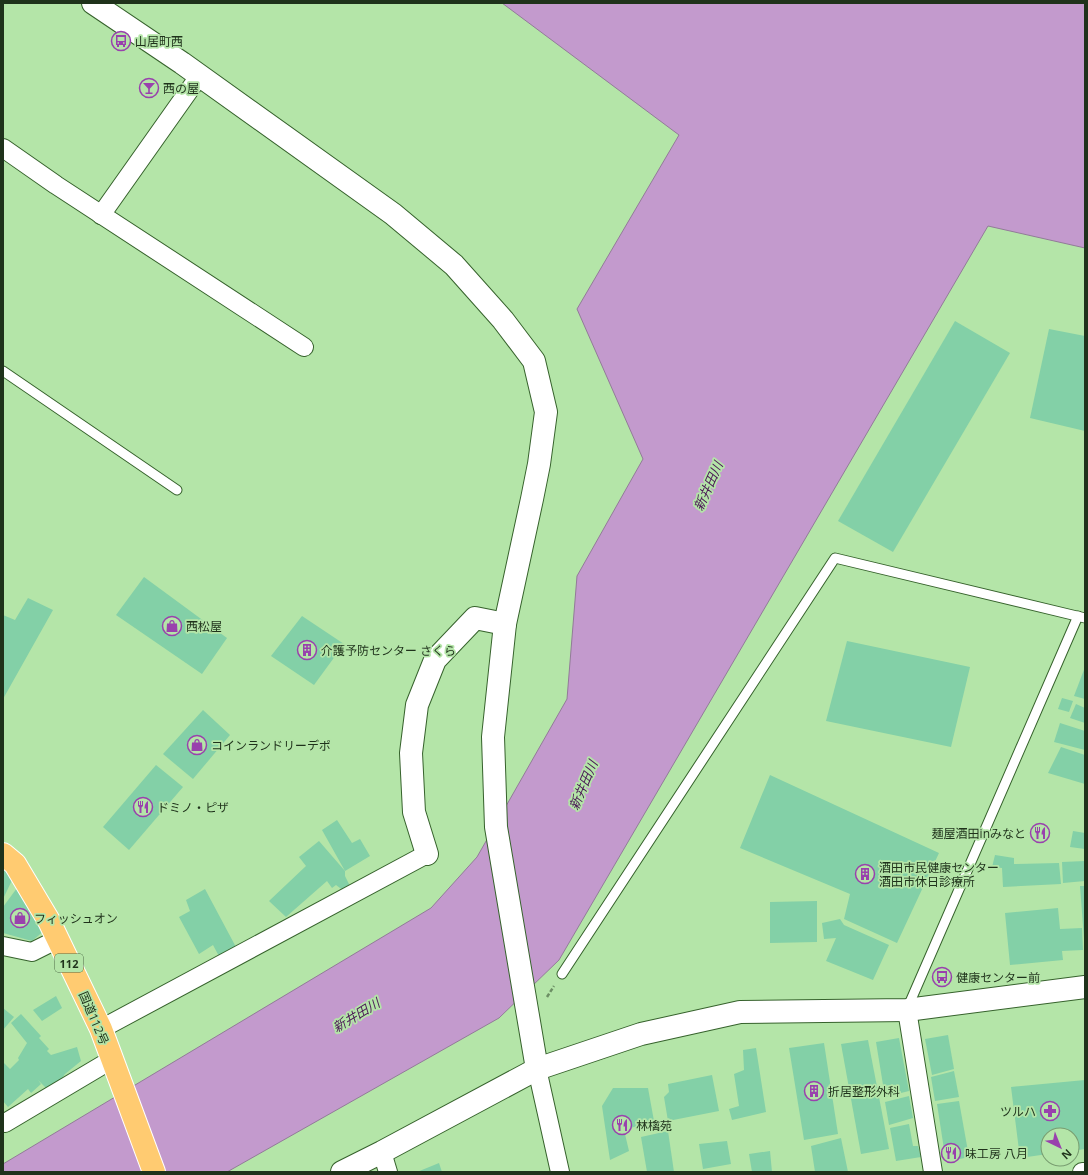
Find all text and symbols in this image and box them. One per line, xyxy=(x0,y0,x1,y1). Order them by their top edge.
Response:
bus stop icon: 山居町西 xyxy=(110,30,132,52)
place label: 山居町西 xyxy=(135,33,183,50)
bar icon: 西の屋 xyxy=(138,77,160,99)
place label: 西の屋 xyxy=(163,80,199,97)
water label: 新井田川 xyxy=(689,457,728,513)
shop icon: 西松屋 xyxy=(161,615,183,637)
place label: 西松屋 xyxy=(186,618,222,635)
building icon: 介護予防センター さくら xyxy=(296,639,318,661)
place label: 介護予防センター さくら xyxy=(321,642,456,659)
shop icon: コインランドリーデポ xyxy=(186,734,208,756)
place label: コインランドリーデポ xyxy=(211,737,331,754)
water label: 新井田川 xyxy=(565,756,602,812)
restaurant icon: ドミノ・ピザ xyxy=(132,796,154,818)
place label: ドミノ・ピザ xyxy=(157,799,229,816)
restaurant icon: 麺屋酒田inみなと xyxy=(1029,822,1051,844)
place label: 麺屋酒田inみなと xyxy=(932,825,1026,842)
place label: 酒田市民健康センター 酒田市休日診療所 xyxy=(879,859,999,890)
building icon: 酒田市民健康センター 酒田市休日診療所 xyxy=(854,863,876,885)
shop icon: フィッシュオン xyxy=(9,907,31,929)
place label: フィッシュオン xyxy=(34,910,118,927)
road number: 112 xyxy=(55,954,83,972)
bus stop icon: 健康センター前 xyxy=(931,966,953,988)
place label: 健康センター前 xyxy=(956,969,1040,986)
street label: 国道112号 xyxy=(75,989,113,1047)
water label: 新井田川 xyxy=(329,993,385,1036)
building icon: 折居整形外科 xyxy=(803,1080,825,1102)
place label: 折居整形外科 xyxy=(828,1083,900,1100)
pharmacy icon: ツルハ xyxy=(1039,1100,1061,1122)
place label: ツルハ xyxy=(1000,1103,1036,1120)
restaurant icon: 林檎苑 xyxy=(611,1114,633,1136)
place label: 林檎苑 xyxy=(636,1117,672,1134)
north arrow xyxy=(1040,1127,1080,1167)
restaurant icon: 味工房 八月 xyxy=(940,1142,962,1164)
place label: 味工房 八月 xyxy=(965,1145,1028,1162)
text: N xyxy=(1059,1146,1076,1163)

